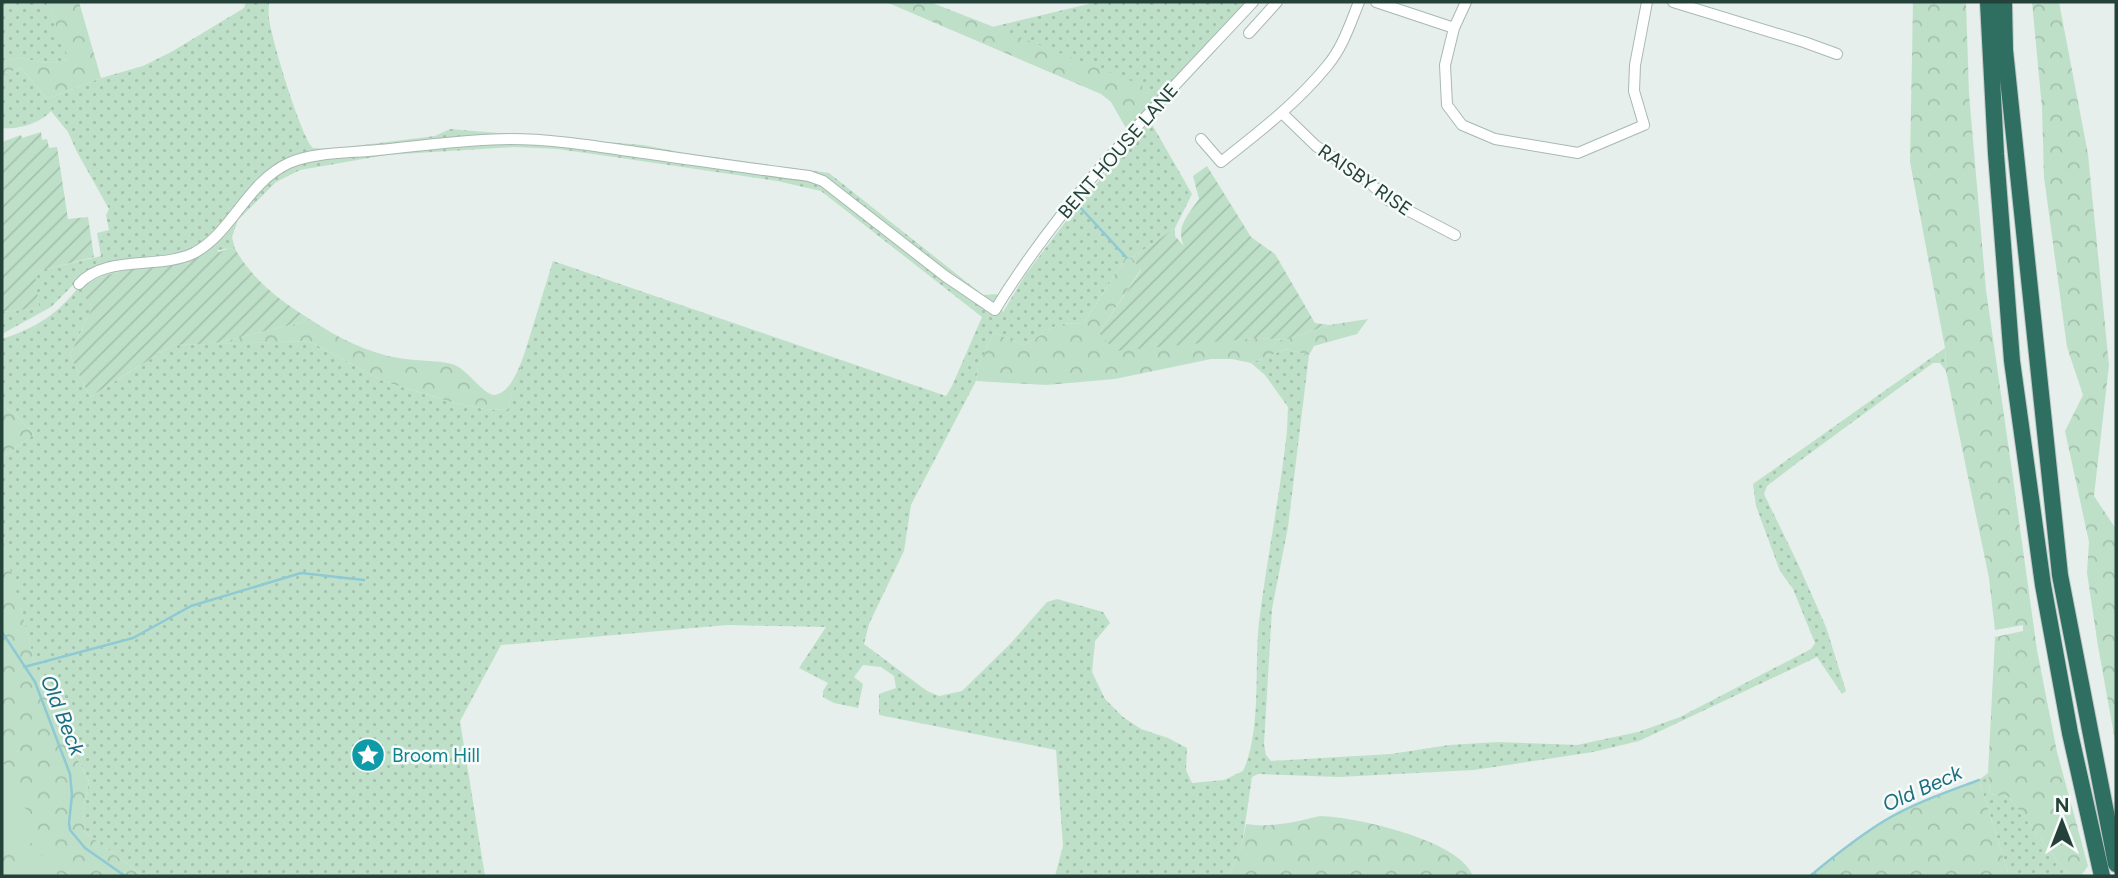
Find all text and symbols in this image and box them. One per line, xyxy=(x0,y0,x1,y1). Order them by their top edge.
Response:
street label: BENT HOUSE LANE xyxy=(1053,79,1183,223)
street label: RAISBY RISE xyxy=(1314,139,1416,221)
water label: Old Beck xyxy=(36,671,91,760)
place icon: Broom Hill xyxy=(349,736,387,774)
place label: Broom Hill xyxy=(392,744,480,767)
water label: Old Beck xyxy=(1878,759,1966,817)
north arrow xyxy=(2027,787,2097,857)
text: N xyxy=(2055,794,2069,817)

